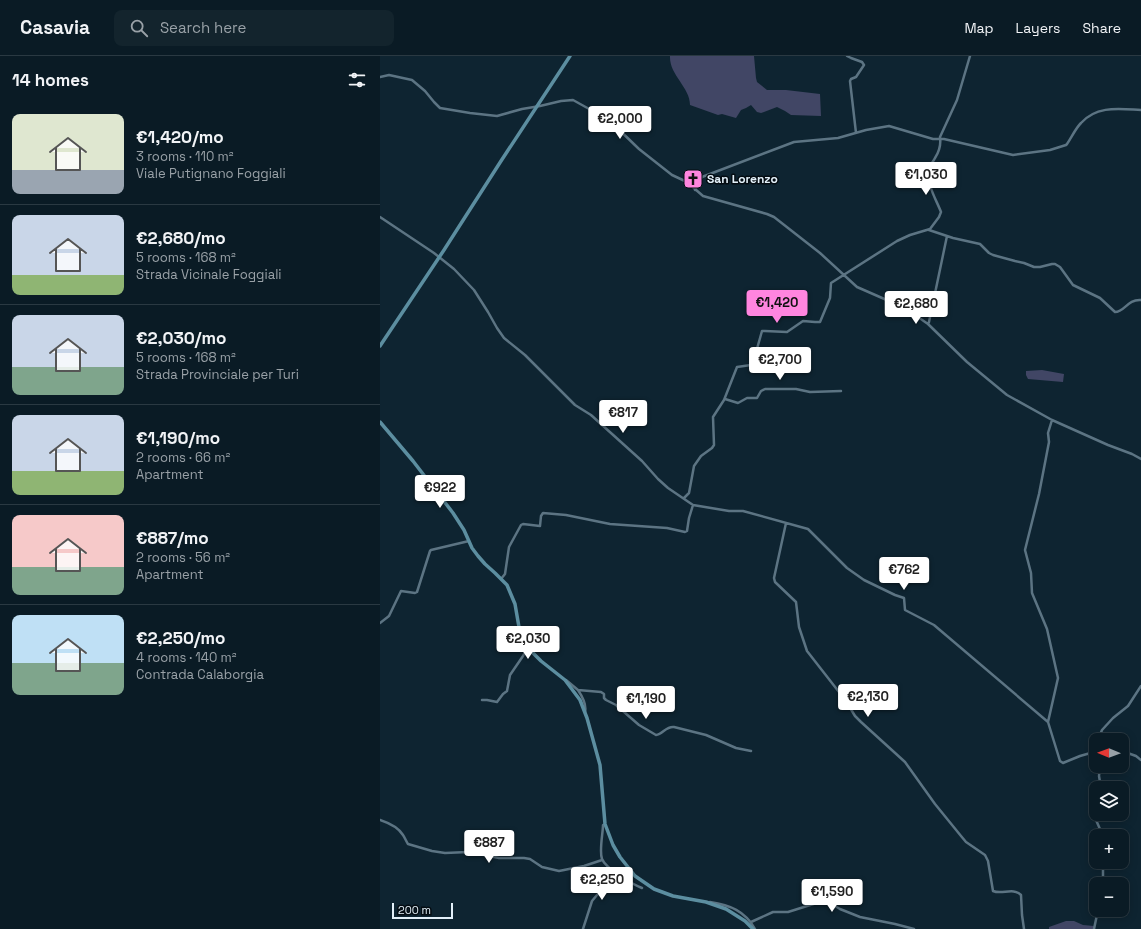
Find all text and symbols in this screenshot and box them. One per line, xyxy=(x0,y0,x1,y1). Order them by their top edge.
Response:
search box xyxy=(114,10,394,46)
text: Casavia xyxy=(20,15,90,40)
icon: search xyxy=(128,17,150,39)
text: Search here xyxy=(160,18,246,37)
text: Map xyxy=(964,19,994,37)
text: Layers xyxy=(1016,19,1060,37)
text: Share xyxy=(1082,19,1121,37)
text: 14 homes xyxy=(12,69,89,91)
icon: filters xyxy=(346,69,368,91)
pin: €2,000 xyxy=(587,106,653,140)
text: €2,000 xyxy=(597,110,643,127)
text: €1,420/mo xyxy=(136,126,224,148)
icon: home xyxy=(44,130,92,178)
text: 3 rooms · 110 m² xyxy=(136,148,234,165)
pin: €1,030 xyxy=(893,162,959,196)
text: Viale Putignano Foggiali xyxy=(136,165,286,182)
text: €1,030 xyxy=(904,166,948,183)
church icon: San Lorenzo xyxy=(682,168,704,190)
place label: San Lorenzo xyxy=(707,171,778,187)
text: €2,680/mo xyxy=(136,227,226,249)
icon: home xyxy=(44,231,92,279)
text: 5 rooms · 168 m² xyxy=(136,249,236,266)
text: Strada Vicinale Foggiali xyxy=(136,266,282,283)
pin: €1,420 xyxy=(744,290,810,324)
pin: €2,680 xyxy=(883,291,949,325)
text: €1,420 xyxy=(756,294,798,311)
text: €2,680 xyxy=(894,295,938,312)
text: €2,030/mo xyxy=(136,327,226,349)
icon: home xyxy=(44,331,92,379)
pin: €2,700 xyxy=(747,347,813,381)
text: 5 rooms · 168 m² xyxy=(136,349,236,366)
text: €2,700 xyxy=(758,351,802,368)
text: Strada Provinciale per Turi xyxy=(136,366,299,383)
pin: €817 xyxy=(599,400,647,434)
text: €817 xyxy=(608,404,638,421)
text: €1,190/mo xyxy=(136,427,220,449)
icon: home xyxy=(44,431,92,479)
text: 2 rooms · 66 m² xyxy=(136,449,230,466)
text: Apartment xyxy=(136,466,204,483)
pin: €922 xyxy=(416,475,464,509)
text: €922 xyxy=(424,479,456,496)
text: €887/mo xyxy=(136,527,209,549)
icon: home xyxy=(44,531,92,579)
text: 2 rooms · 56 m² xyxy=(136,549,230,566)
pin: €762 xyxy=(880,557,928,591)
text: €762 xyxy=(888,561,920,578)
text: Apartment xyxy=(136,566,204,583)
pin: €2,030 xyxy=(495,626,561,660)
text: €2,250/mo xyxy=(136,627,225,649)
text: €2,030 xyxy=(506,630,550,647)
icon: home xyxy=(44,631,92,679)
text: 4 rooms · 140 m² xyxy=(136,649,237,666)
text: Contrada Calaborgia xyxy=(136,666,264,683)
pin: €2,130 xyxy=(835,684,901,718)
pin: €1,190 xyxy=(613,686,679,720)
text: €2,130 xyxy=(847,688,889,705)
text: €1,190 xyxy=(626,690,666,707)
north arrow xyxy=(1089,733,1129,773)
map controls xyxy=(1089,733,1129,917)
button: layers xyxy=(1089,781,1129,821)
button: + xyxy=(1089,829,1129,869)
pin: €887 xyxy=(465,830,513,864)
text: €887 xyxy=(473,834,505,851)
pin: €2,250 xyxy=(569,867,635,901)
text: €2,250 xyxy=(580,871,624,888)
button: − xyxy=(1089,877,1129,917)
pin: €1,590 xyxy=(799,879,865,913)
text: €1,590 xyxy=(811,883,853,900)
scale bar xyxy=(392,901,453,920)
text: 200 m xyxy=(398,903,431,917)

